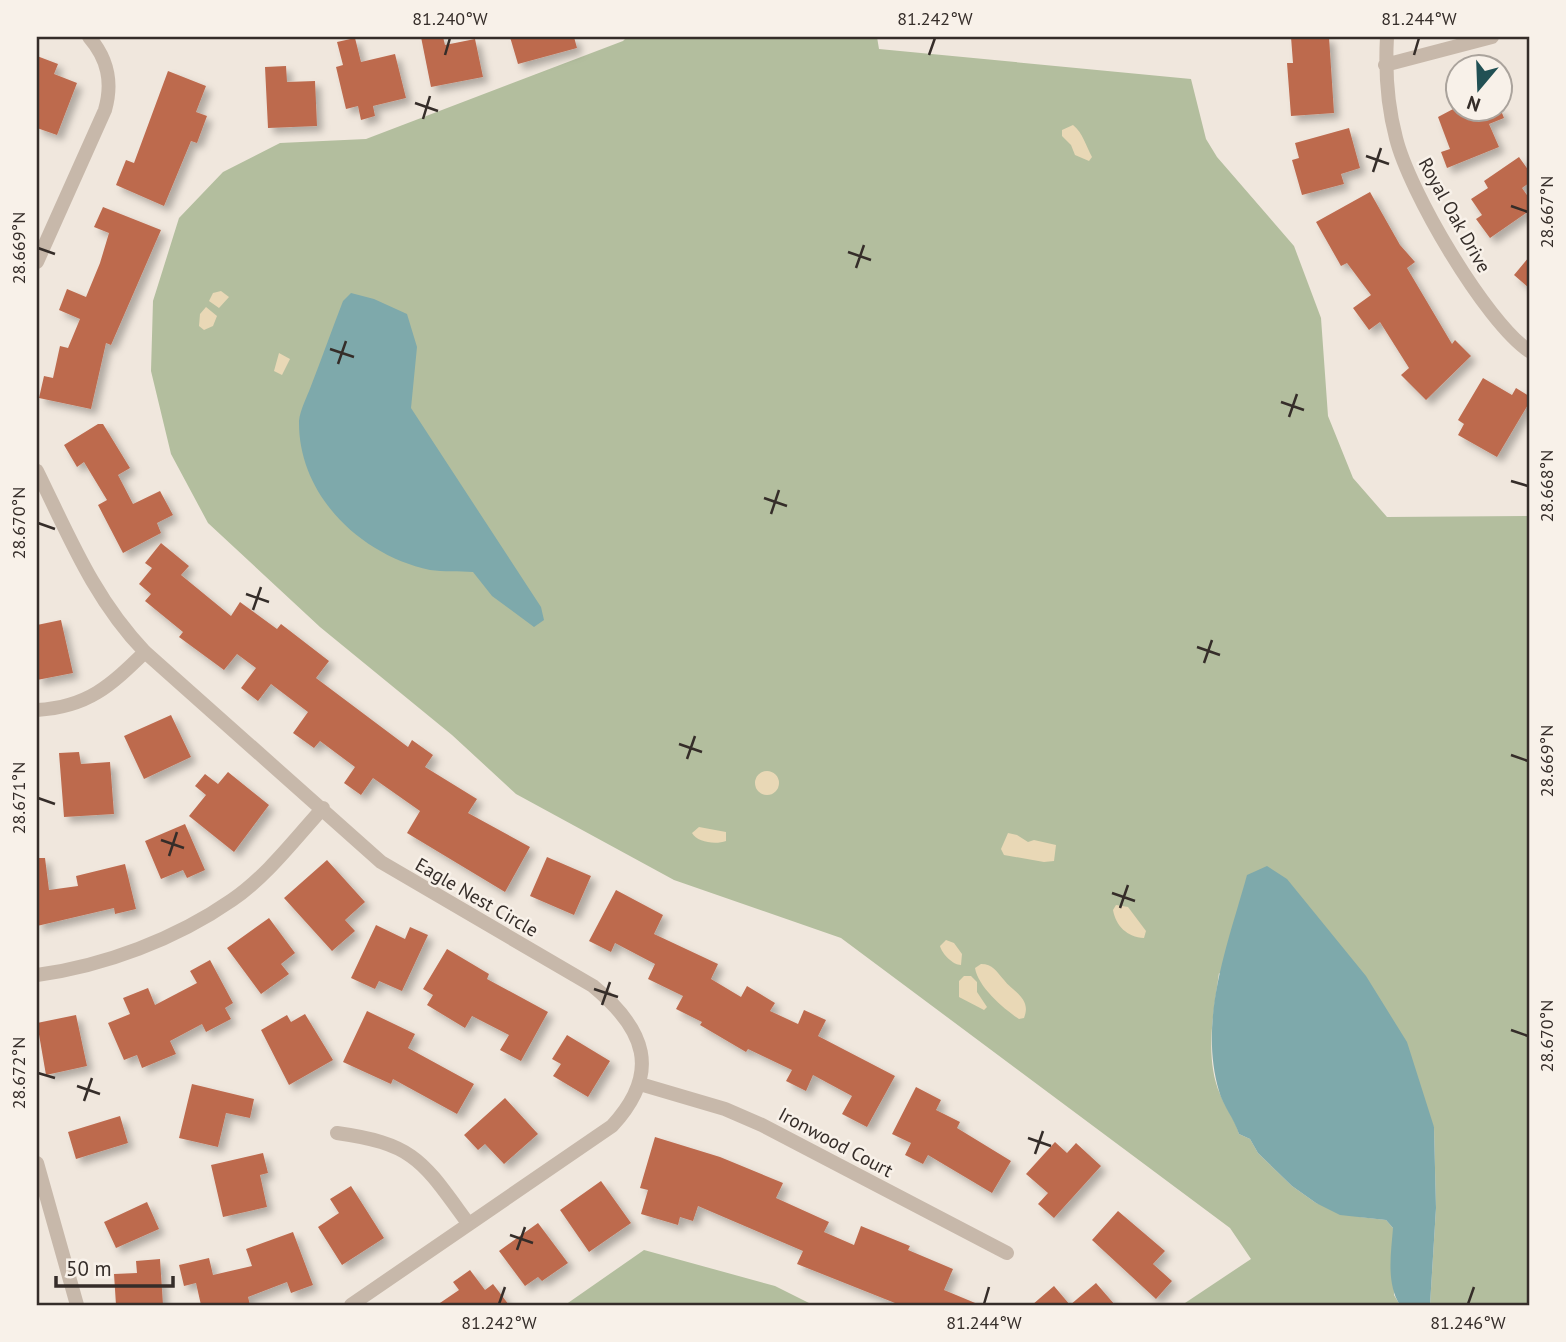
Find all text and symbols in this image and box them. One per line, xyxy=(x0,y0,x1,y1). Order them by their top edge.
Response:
text: 81.240°W xyxy=(412,7,488,30)
text: 81.242°W xyxy=(897,7,973,30)
text: 81.244°W xyxy=(1381,7,1457,30)
north arrow xyxy=(1444,52,1514,122)
text: N xyxy=(1464,91,1483,117)
street label: Royal Oak Drive xyxy=(1414,153,1496,277)
text: 28.667°N xyxy=(1535,176,1558,248)
text: 28.669°N xyxy=(7,212,30,284)
text: 28.668°N xyxy=(1535,450,1558,522)
text: 28.670°N xyxy=(7,487,30,559)
text: 28.669°N xyxy=(1535,725,1558,797)
text: 28.671°N xyxy=(7,762,30,834)
street label: Eagle Nest Circle xyxy=(411,852,543,942)
text: 28.670°N xyxy=(1535,1000,1558,1072)
text: 28.672°N xyxy=(7,1037,30,1109)
street label: Ironwood Court xyxy=(775,1102,898,1182)
scale bar xyxy=(56,1244,173,1288)
text: 50 m xyxy=(66,1255,112,1282)
text: 81.242°W xyxy=(461,1311,537,1334)
text: 81.244°W xyxy=(946,1311,1022,1334)
text: 81.246°W xyxy=(1430,1311,1506,1334)

